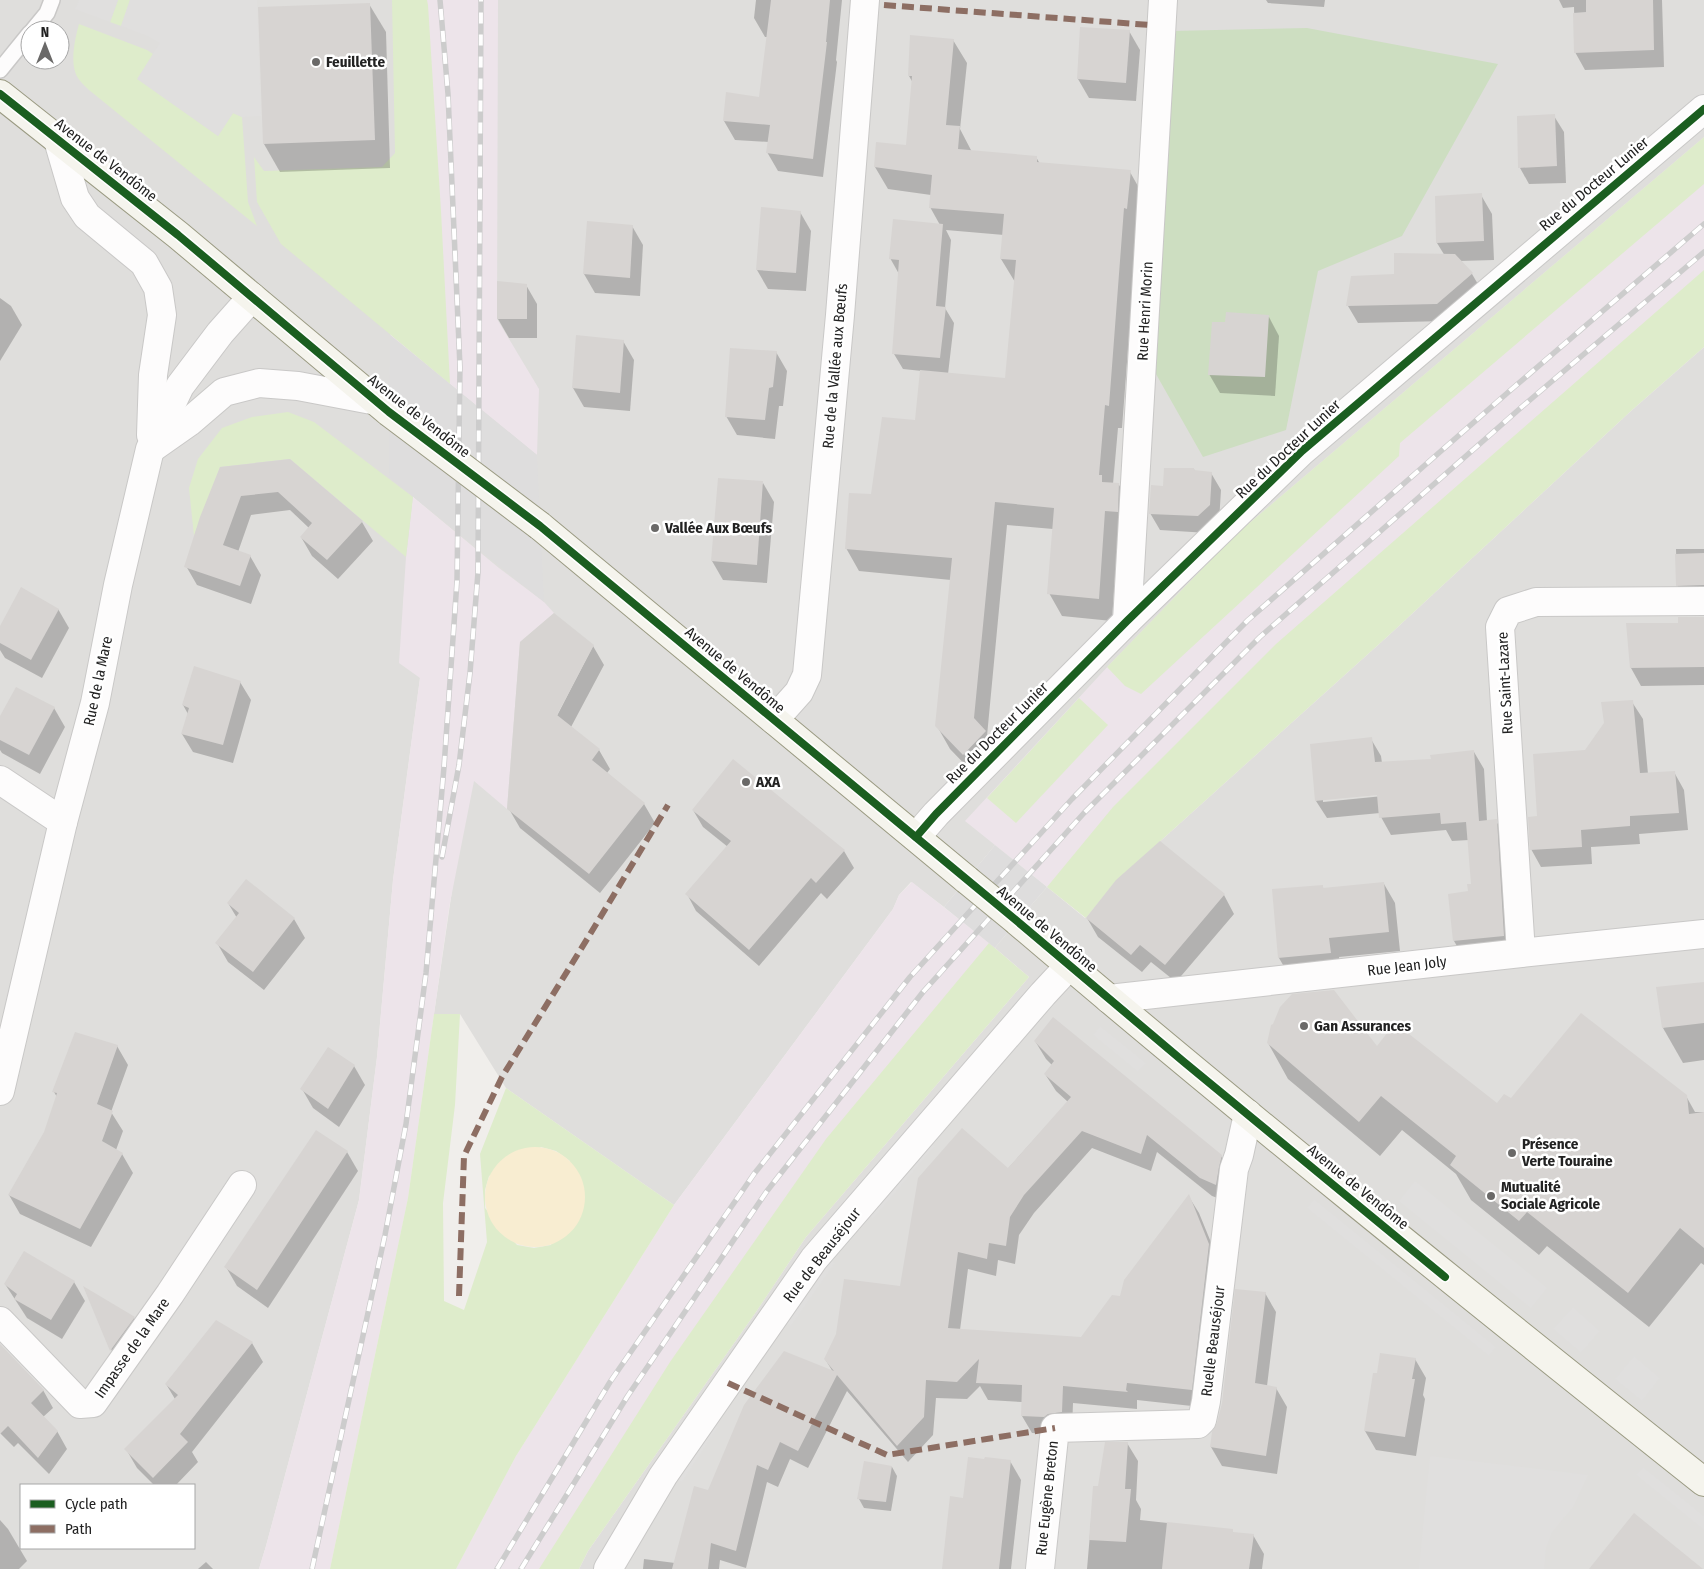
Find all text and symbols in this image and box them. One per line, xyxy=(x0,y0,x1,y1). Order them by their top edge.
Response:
north arrow xyxy=(20,20,70,70)
text: N xyxy=(41,24,49,41)
place label: Feuillette xyxy=(326,53,385,71)
marker: Feuillette xyxy=(310,56,322,68)
street label: Avenue de Vendôme xyxy=(51,114,161,206)
street label: Rue du Docteur Lunier xyxy=(1536,133,1653,235)
street label: Rue Henri Morin xyxy=(1133,261,1157,361)
street label: Rue de la Vallée aux Bœufs xyxy=(819,283,851,449)
street label: Avenue de Vendôme xyxy=(364,370,474,462)
street label: Rue du Docteur Lunier xyxy=(1232,395,1345,502)
place label: Vallée Aux Bœufs xyxy=(664,519,773,537)
marker: Vallée Aux Bœufs xyxy=(649,522,661,534)
street label: Avenue de Vendôme xyxy=(681,623,789,717)
street label: Rue Saint-Lazare xyxy=(1493,631,1517,735)
street label: Rue de la Mare xyxy=(80,635,116,727)
street label: Rue du Docteur Lunier xyxy=(942,678,1052,788)
place label: AXA xyxy=(755,773,781,791)
marker: AXA xyxy=(740,776,752,788)
street label: Avenue de Vendôme xyxy=(993,882,1101,976)
street label: Rue Jean Joly xyxy=(1366,952,1448,980)
place label: Gan Assurances xyxy=(1314,1017,1411,1035)
marker: Gan Assurances xyxy=(1298,1020,1310,1032)
place label: Présence Verte Touraine xyxy=(1521,1135,1613,1170)
street label: Avenue de Vendôme xyxy=(1304,1141,1412,1233)
marker: Présence Verte Touraine xyxy=(1506,1147,1518,1159)
place label: Mutualité Sociale Agricole xyxy=(1501,1178,1601,1213)
marker: Mutualité Sociale Agricole xyxy=(1485,1190,1497,1202)
street label: Rue de Beauséjour xyxy=(779,1203,865,1306)
street label: Ruelle Beauséjour xyxy=(1197,1284,1229,1397)
street label: Impasse de la Mare xyxy=(91,1294,173,1402)
street label: Rue Eugène Breton xyxy=(1032,1440,1062,1556)
legend xyxy=(20,1484,195,1549)
text: Cycle path xyxy=(65,1495,128,1513)
text: Path xyxy=(65,1520,92,1538)

